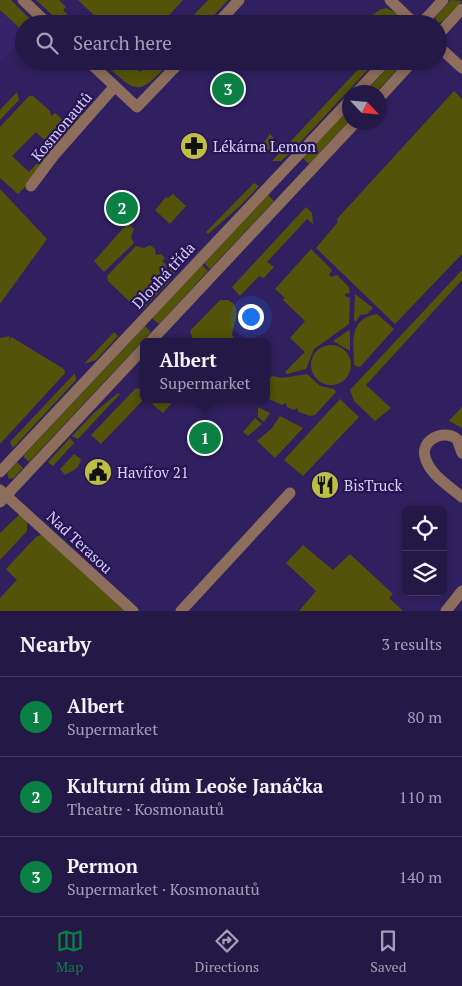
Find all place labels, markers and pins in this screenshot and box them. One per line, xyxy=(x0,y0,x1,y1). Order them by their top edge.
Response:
pin: 3 xyxy=(212,70,244,108)
pharmacy icon: Lékárna Lemon xyxy=(179,131,209,161)
place label: Lékárna Lemon xyxy=(213,136,316,156)
pin: 2 xyxy=(106,189,138,227)
pin: 1 xyxy=(189,419,221,457)
public building icon: Havířov 21 xyxy=(83,457,113,487)
place label: Havířov 21 xyxy=(117,462,189,482)
restaurant icon: BisTruck xyxy=(310,470,340,500)
place label: BisTruck xyxy=(344,475,402,495)

